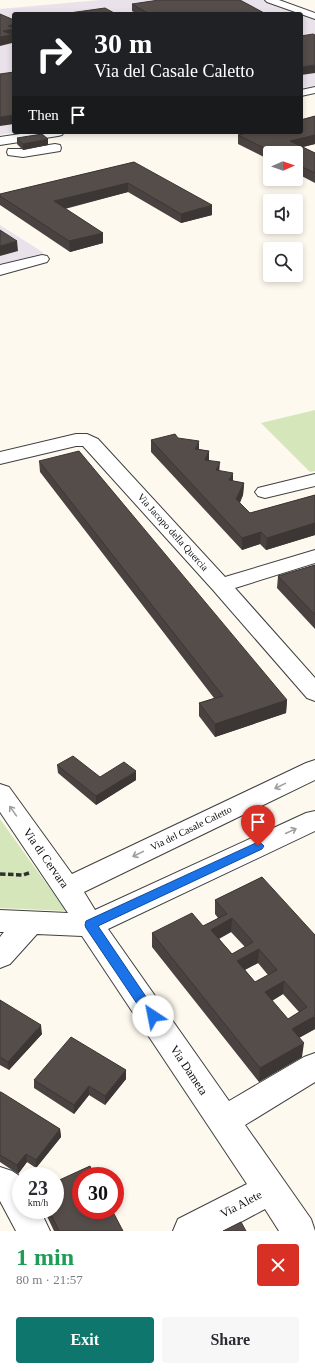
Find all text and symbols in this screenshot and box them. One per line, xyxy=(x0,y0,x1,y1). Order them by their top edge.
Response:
icon: right xyxy=(28,28,80,80)
text: 30 m xyxy=(94,28,152,59)
text: Via del Casale Caletto xyxy=(94,61,254,81)
icon: arrive xyxy=(67,104,89,126)
text: Then xyxy=(28,107,59,123)
north arrow xyxy=(263,146,303,186)
map controls xyxy=(263,146,303,282)
button: sound xyxy=(263,194,303,234)
button: search xyxy=(263,242,303,282)
street label: Via Jacopo della Quercia xyxy=(135,491,211,573)
one-way arrow xyxy=(274,783,286,790)
street label: Via del Casale Caletto xyxy=(149,804,233,852)
one-way arrow xyxy=(9,805,17,816)
pin xyxy=(241,805,275,846)
icon: arrive xyxy=(247,811,269,833)
street label: Via di Cervara xyxy=(20,825,72,891)
one-way arrow xyxy=(284,827,296,834)
one-way arrow xyxy=(132,851,144,858)
position arrow xyxy=(132,995,174,1037)
street label: Via Dameta xyxy=(167,1042,211,1098)
speed limit sign: 30 xyxy=(72,1167,124,1219)
text: 23 xyxy=(28,1177,48,1199)
street label: Via Alete xyxy=(218,1187,264,1221)
text: km/h xyxy=(28,1197,48,1208)
text: 1 min xyxy=(16,1244,74,1270)
button: close xyxy=(257,1244,299,1286)
text: 80 m · 21:57 xyxy=(16,1272,83,1287)
button: Exit xyxy=(16,1317,154,1363)
button: Share xyxy=(162,1317,299,1363)

